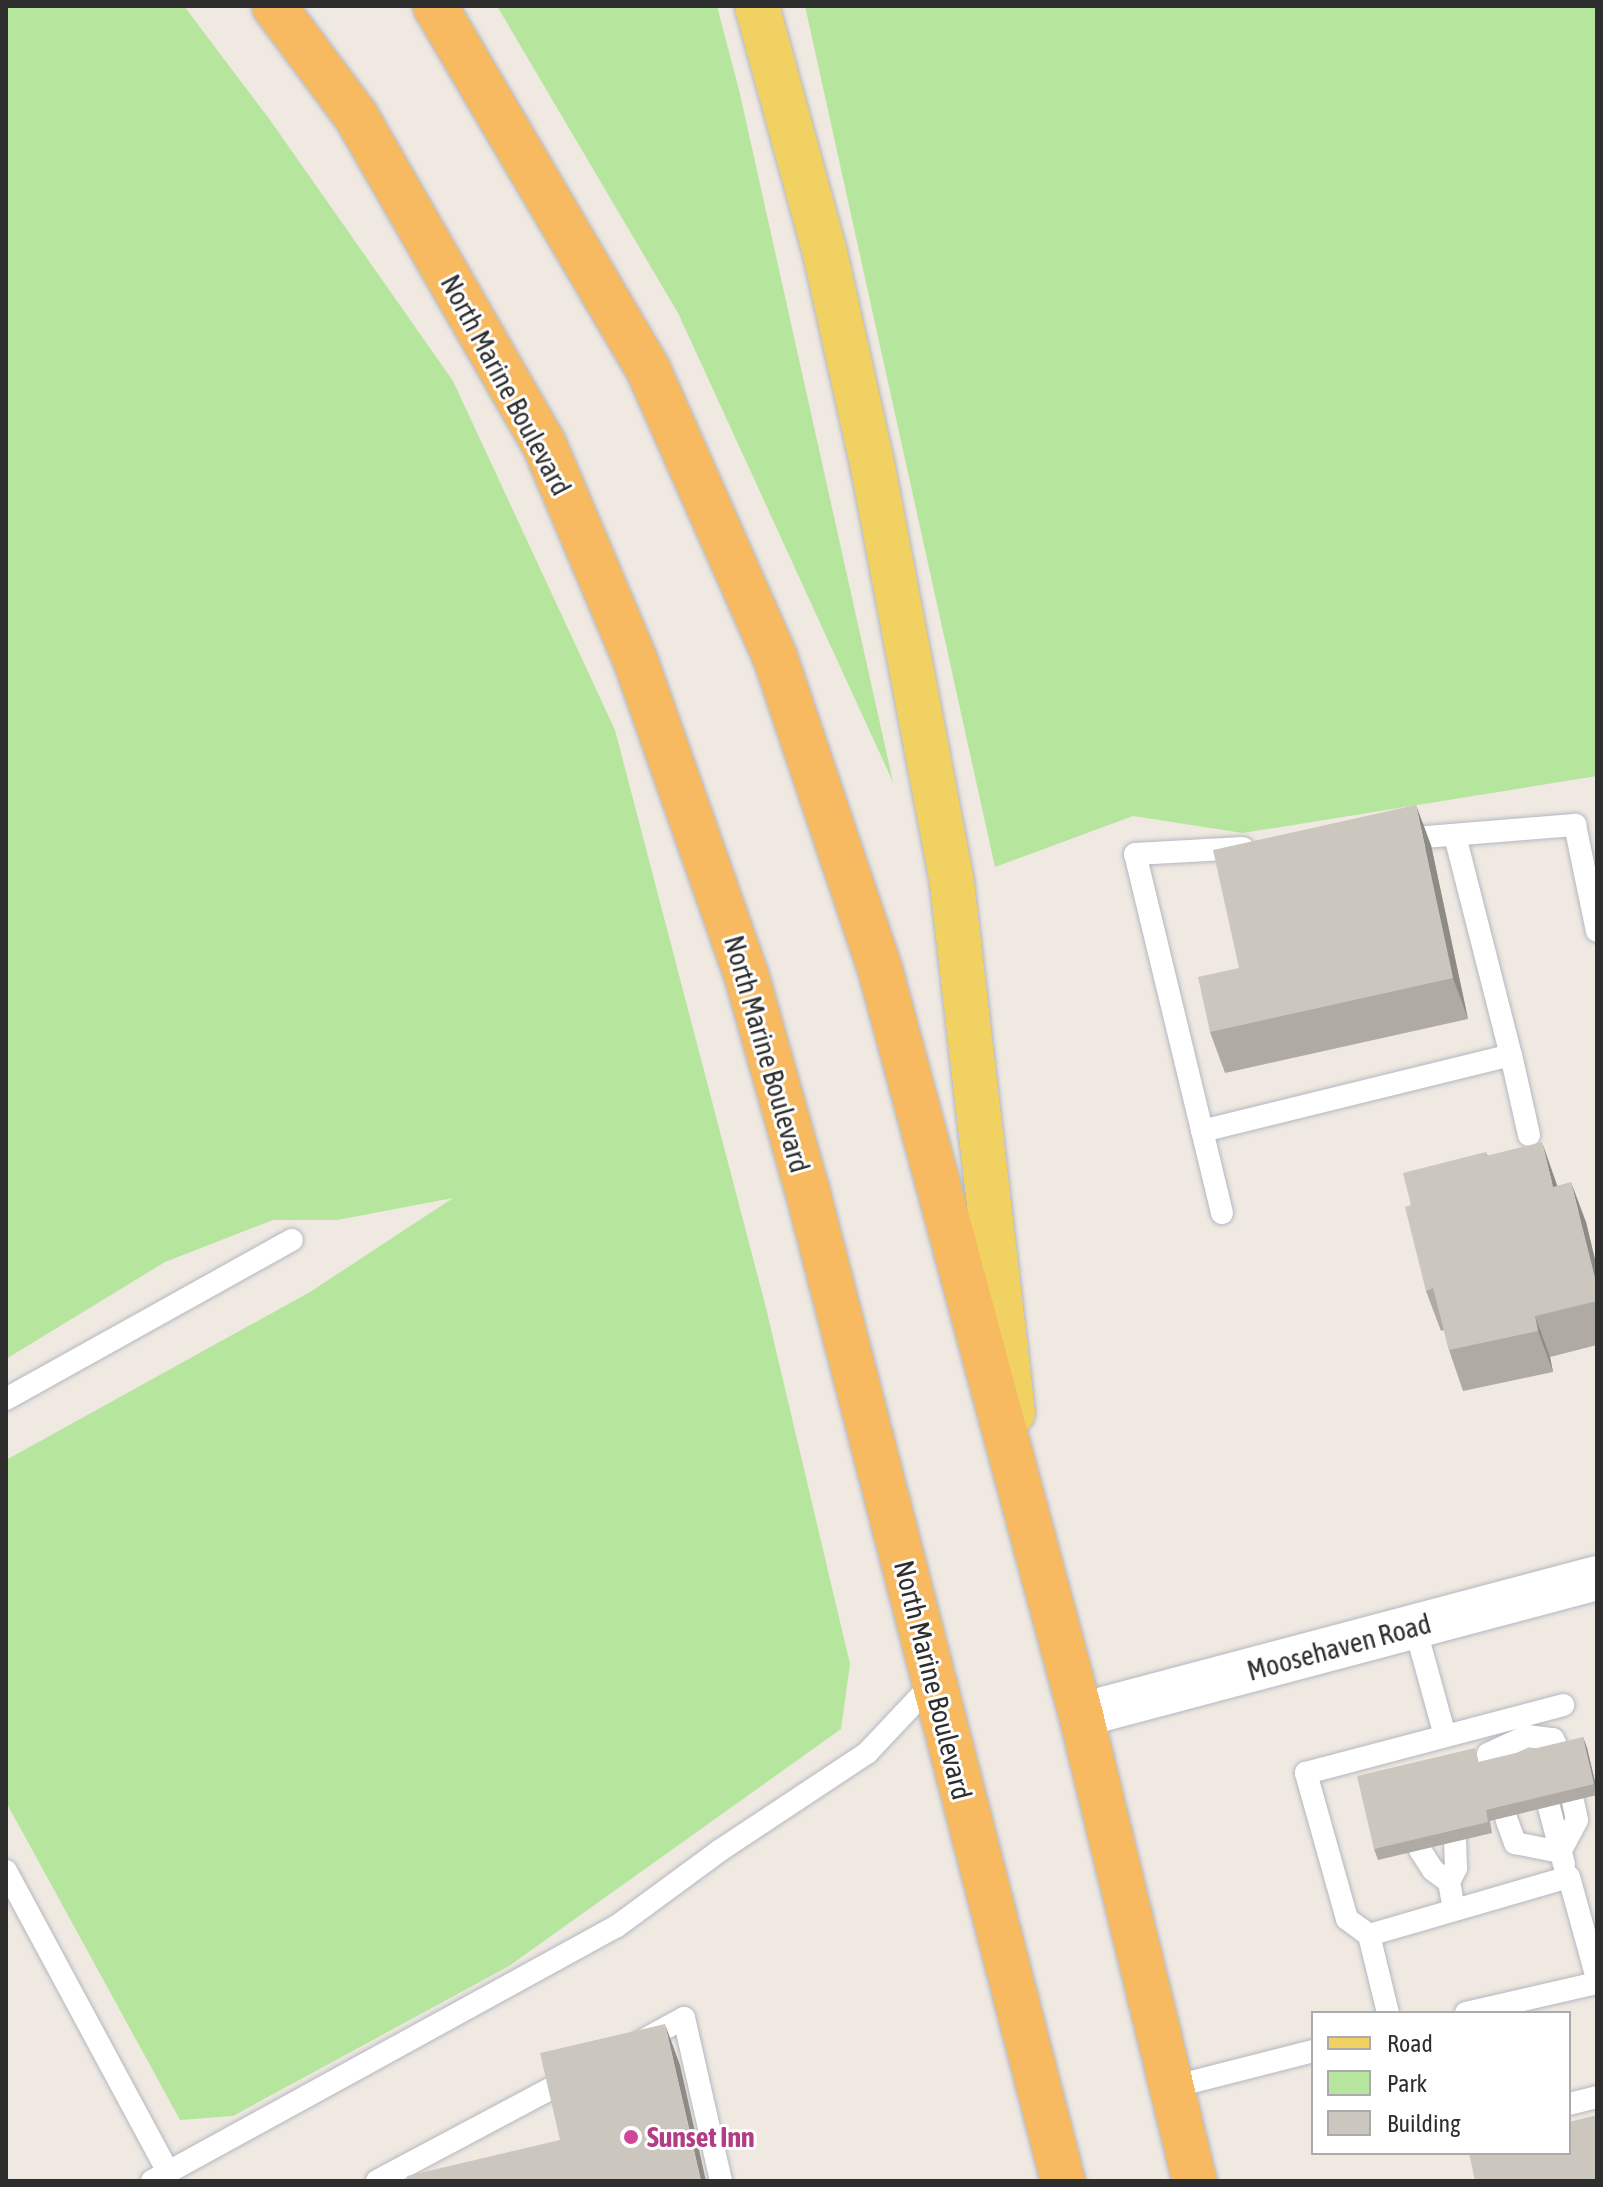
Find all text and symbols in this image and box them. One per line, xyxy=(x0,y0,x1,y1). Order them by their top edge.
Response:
street label: North Marine Boulevard xyxy=(434,269,578,501)
street label: North Marine Boulevard xyxy=(717,932,817,1176)
street label: North Marine Boulevard xyxy=(887,1557,979,1803)
street label: Moosehaven Road xyxy=(1243,1606,1435,1688)
legend xyxy=(1311,2011,1571,2155)
text: Road xyxy=(1387,2030,1433,2057)
text: Park xyxy=(1387,2070,1427,2097)
text: Building xyxy=(1387,2110,1460,2137)
place label: Sunset Inn xyxy=(647,2120,755,2154)
marker: Sunset Inn xyxy=(622,2128,640,2146)

